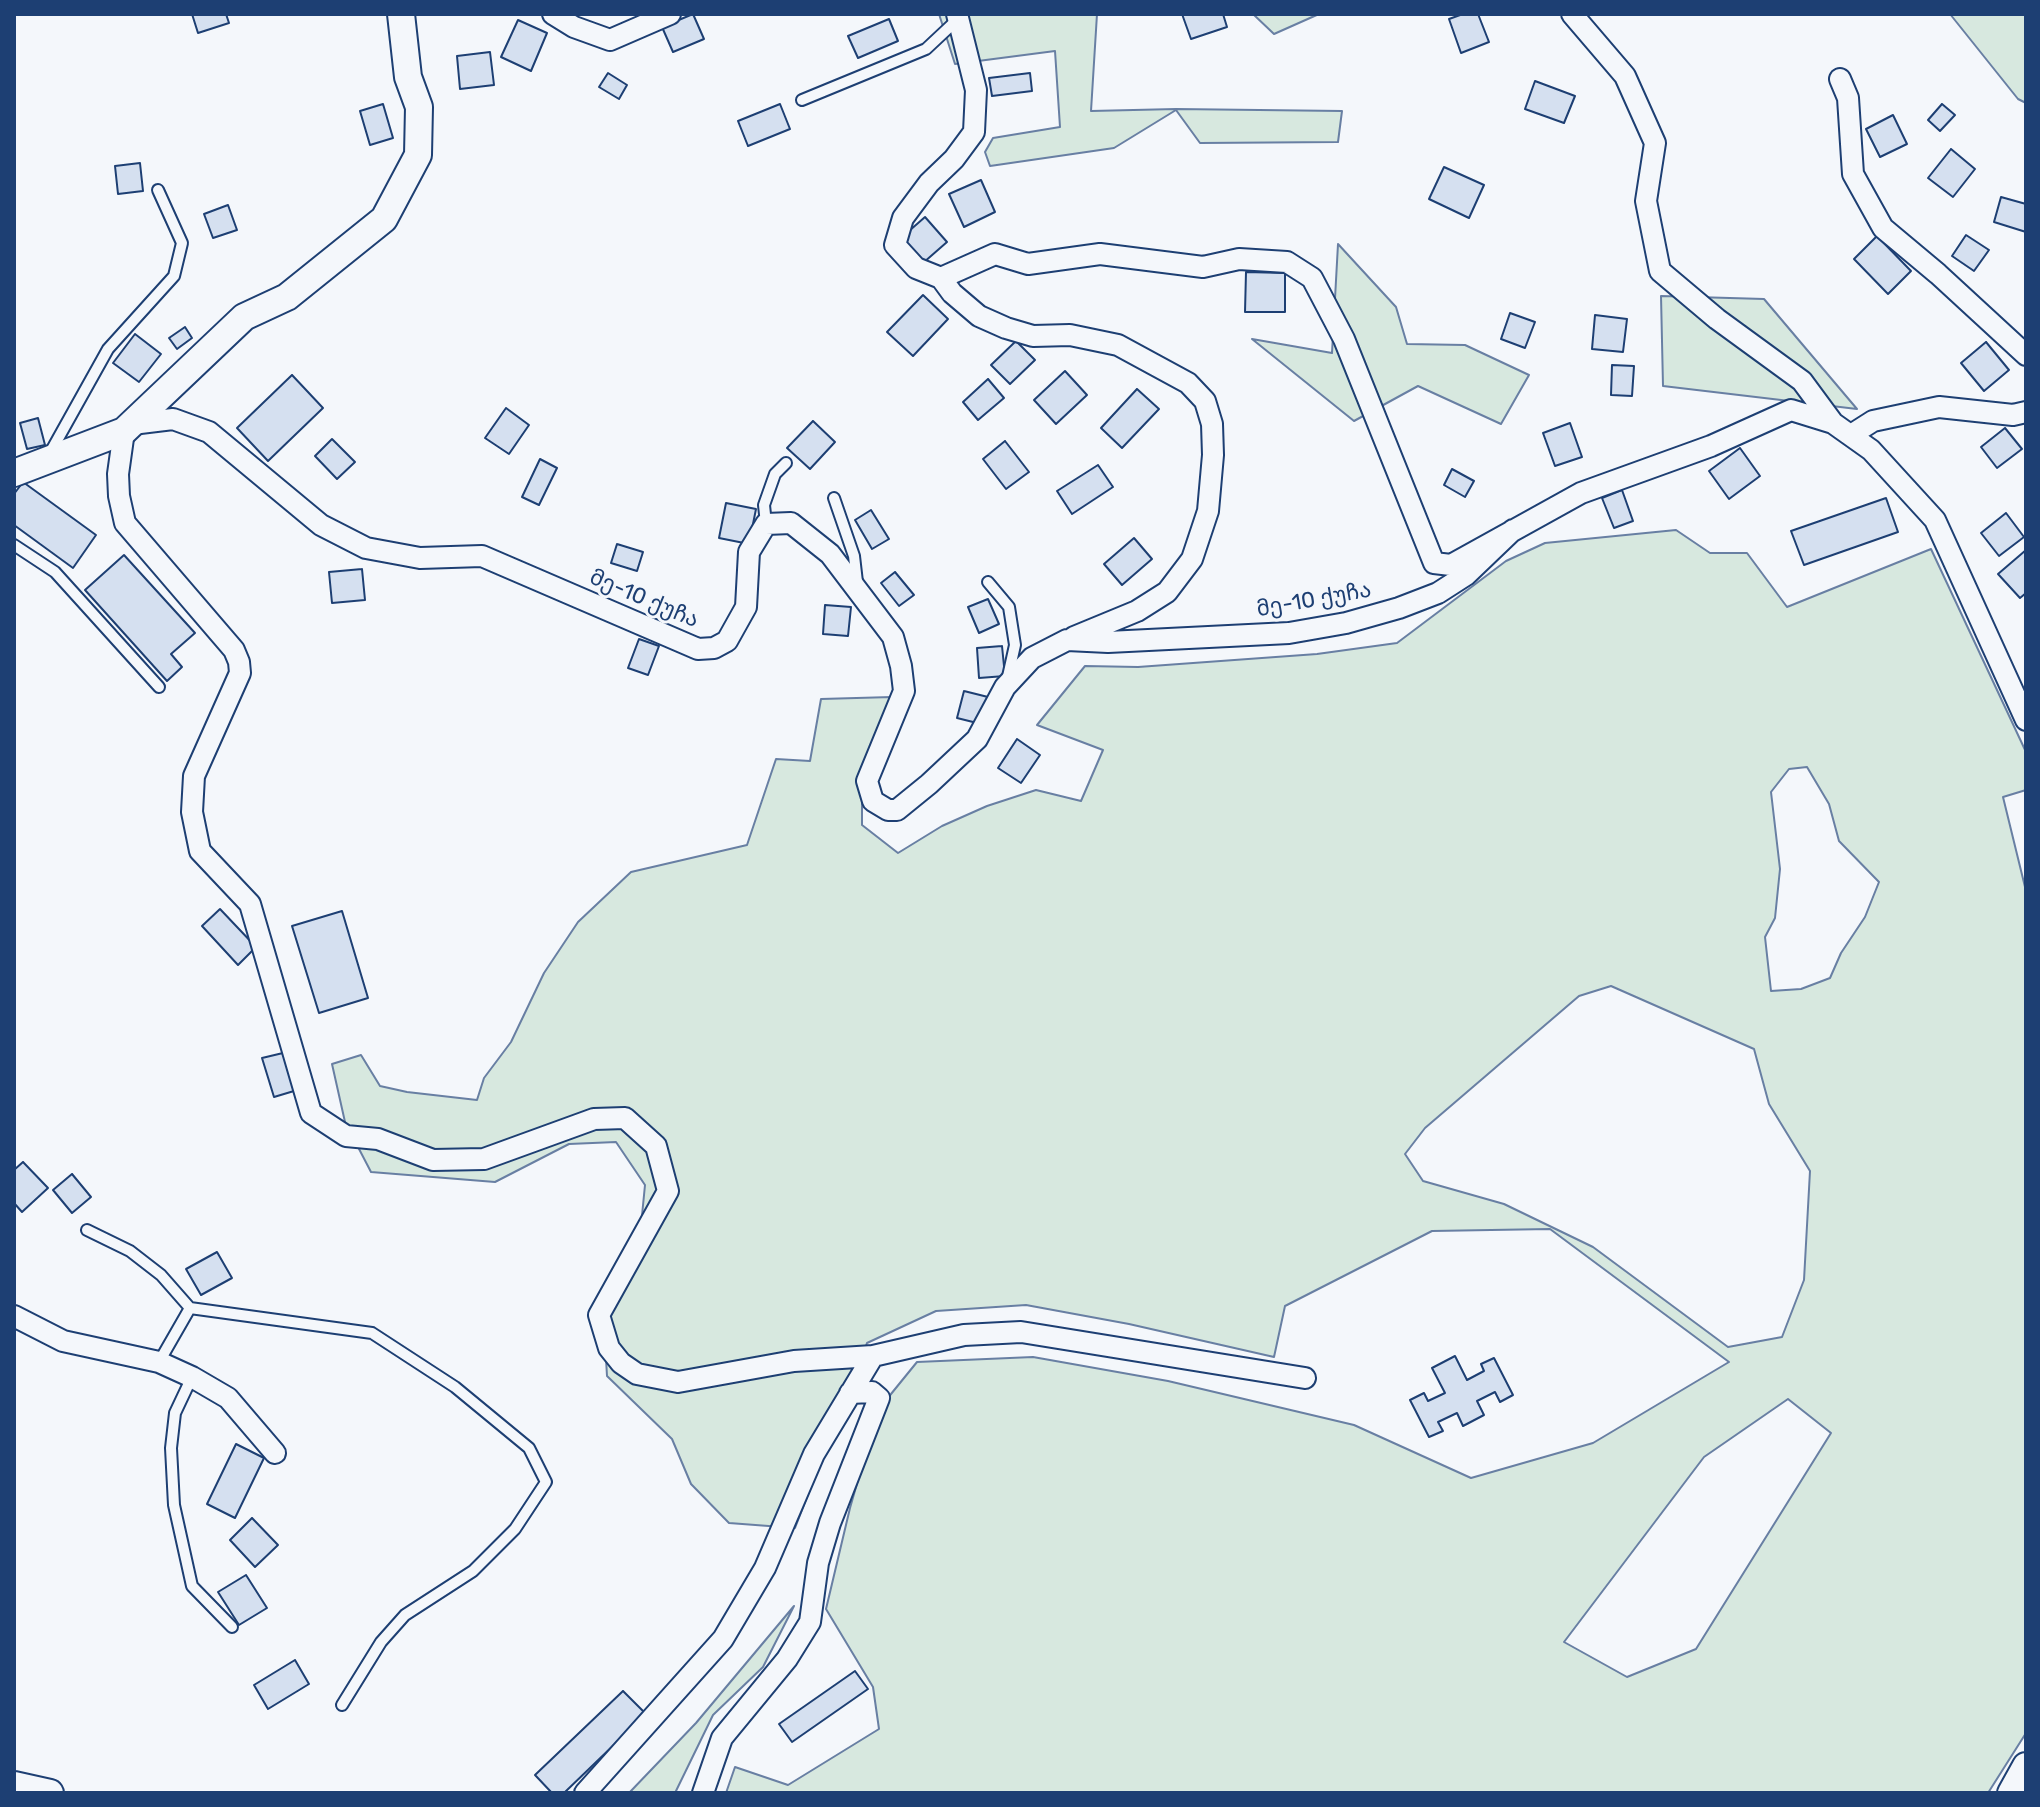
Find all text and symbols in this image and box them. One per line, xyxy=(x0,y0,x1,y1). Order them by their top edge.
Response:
street label: მე-10 ქუჩა xyxy=(586,564,702,634)
street label: მე-10 ქუჩა xyxy=(1255,577,1373,623)

